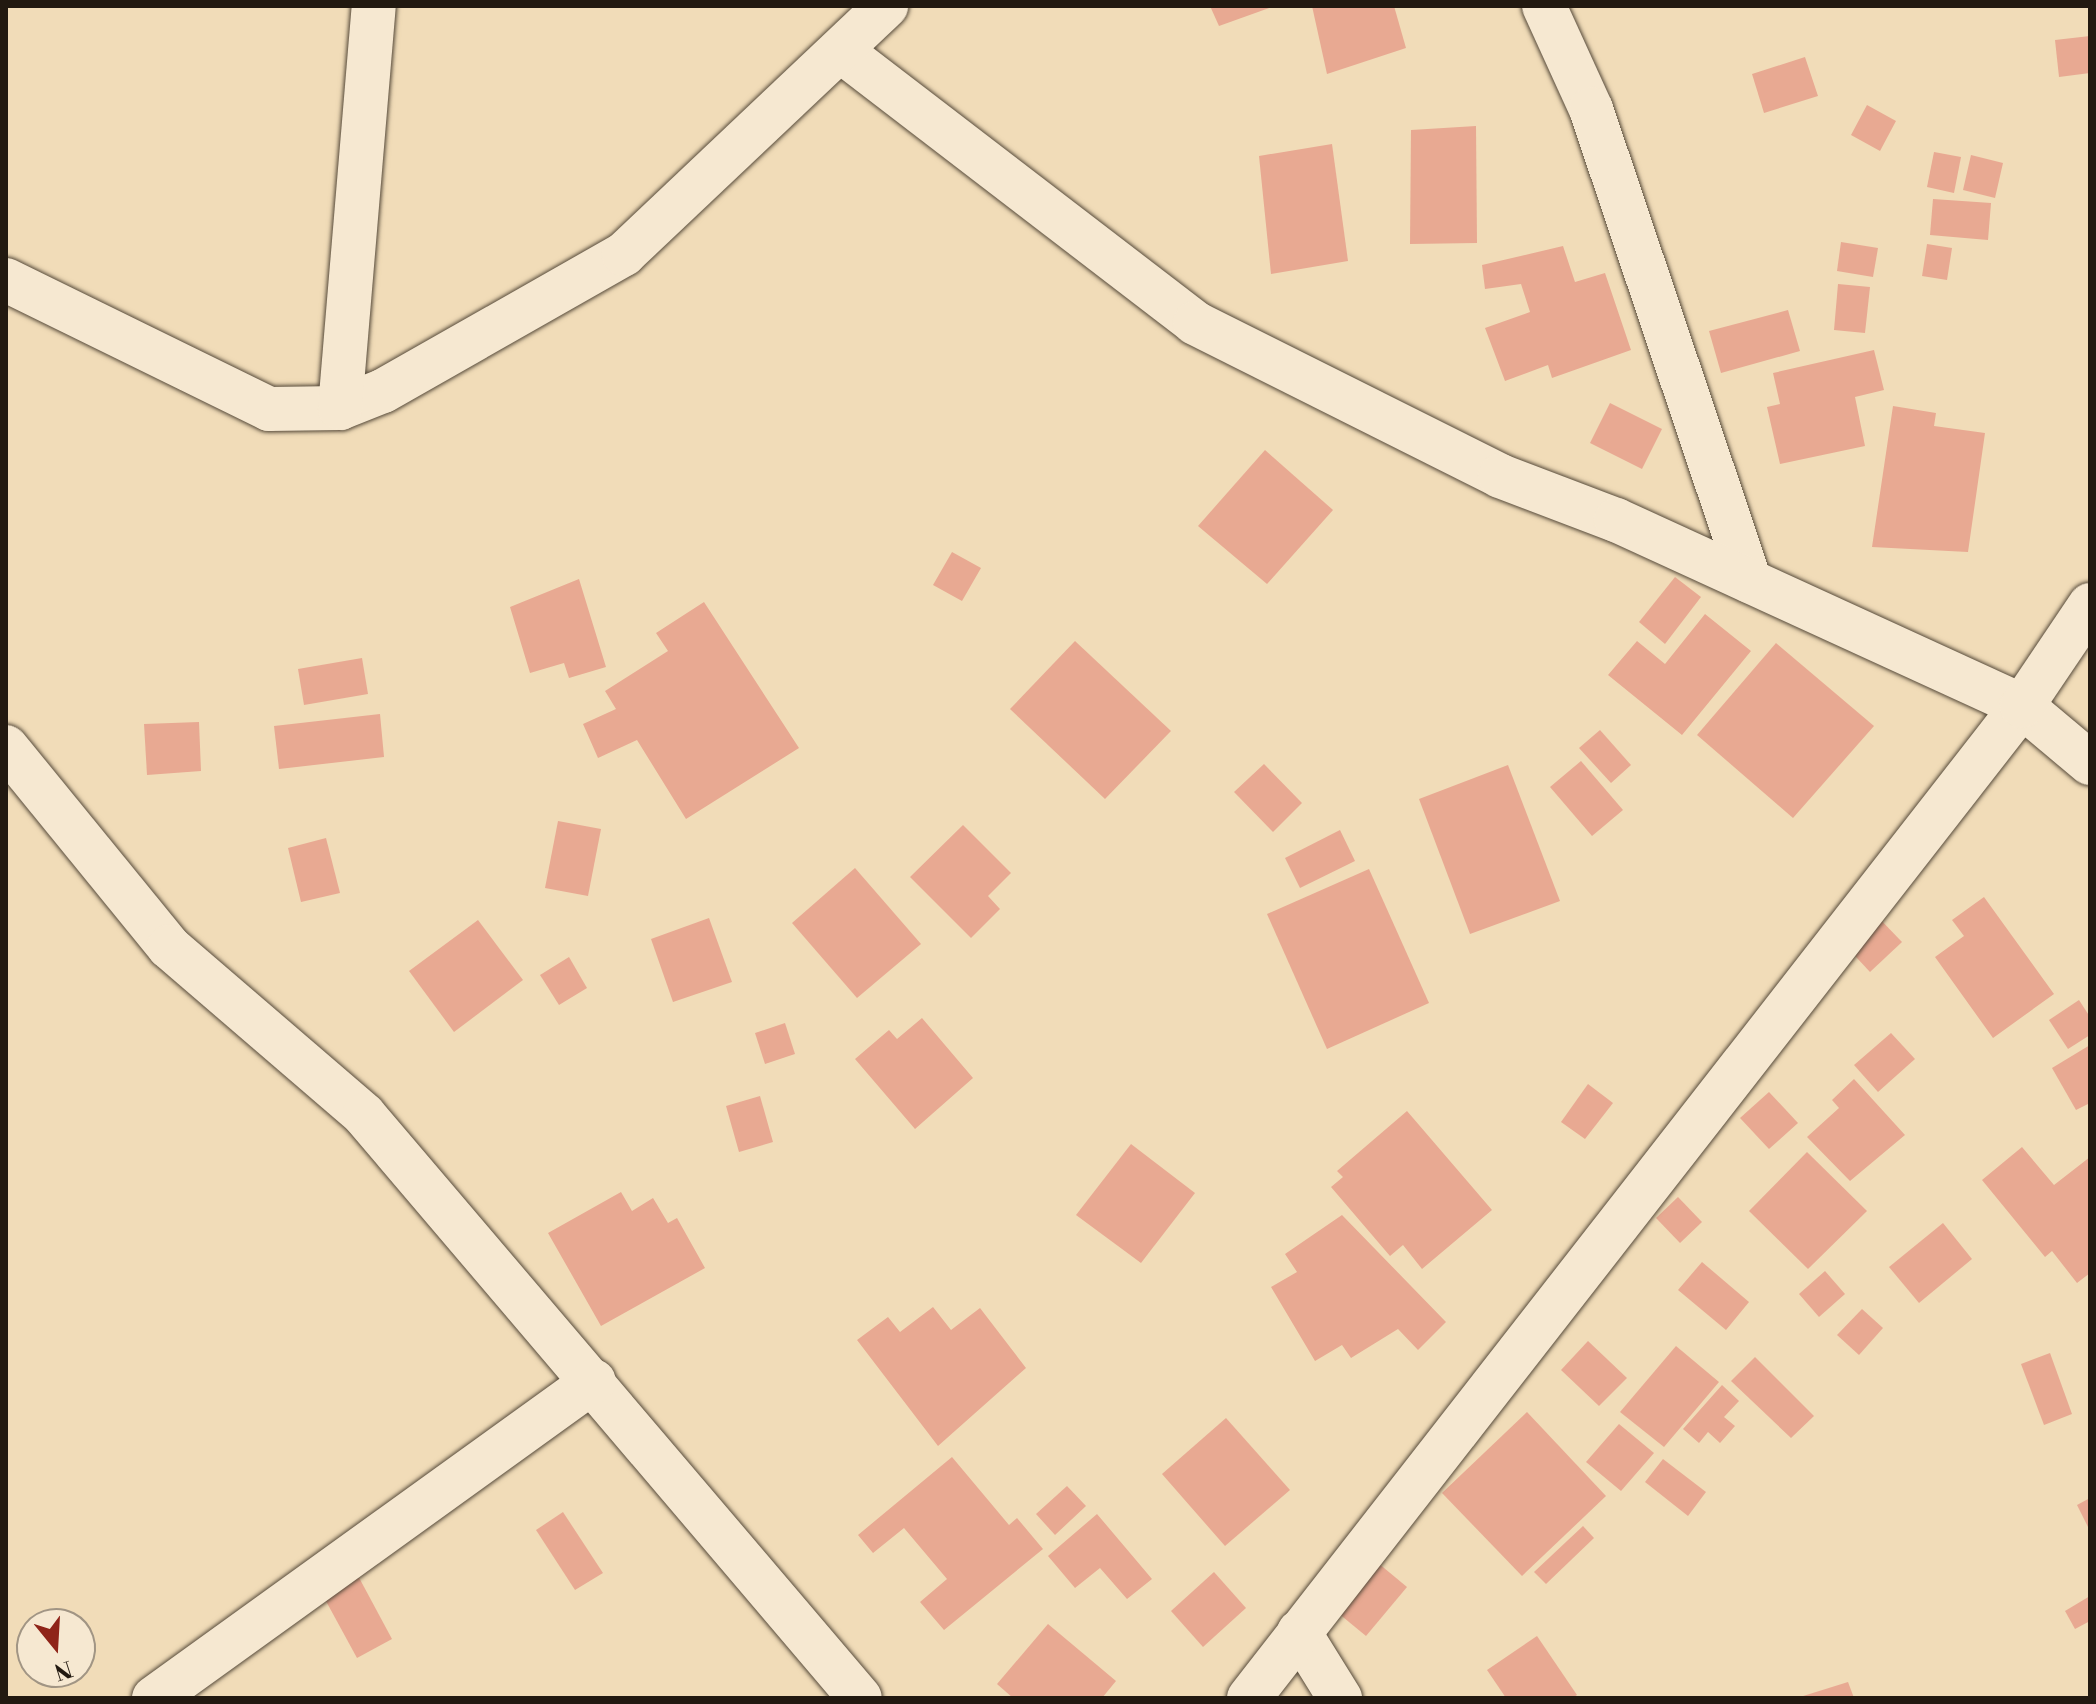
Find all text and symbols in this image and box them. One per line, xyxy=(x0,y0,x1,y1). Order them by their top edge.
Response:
north arrow xyxy=(16,1608,96,1688)
text: N xyxy=(51,1654,75,1685)

